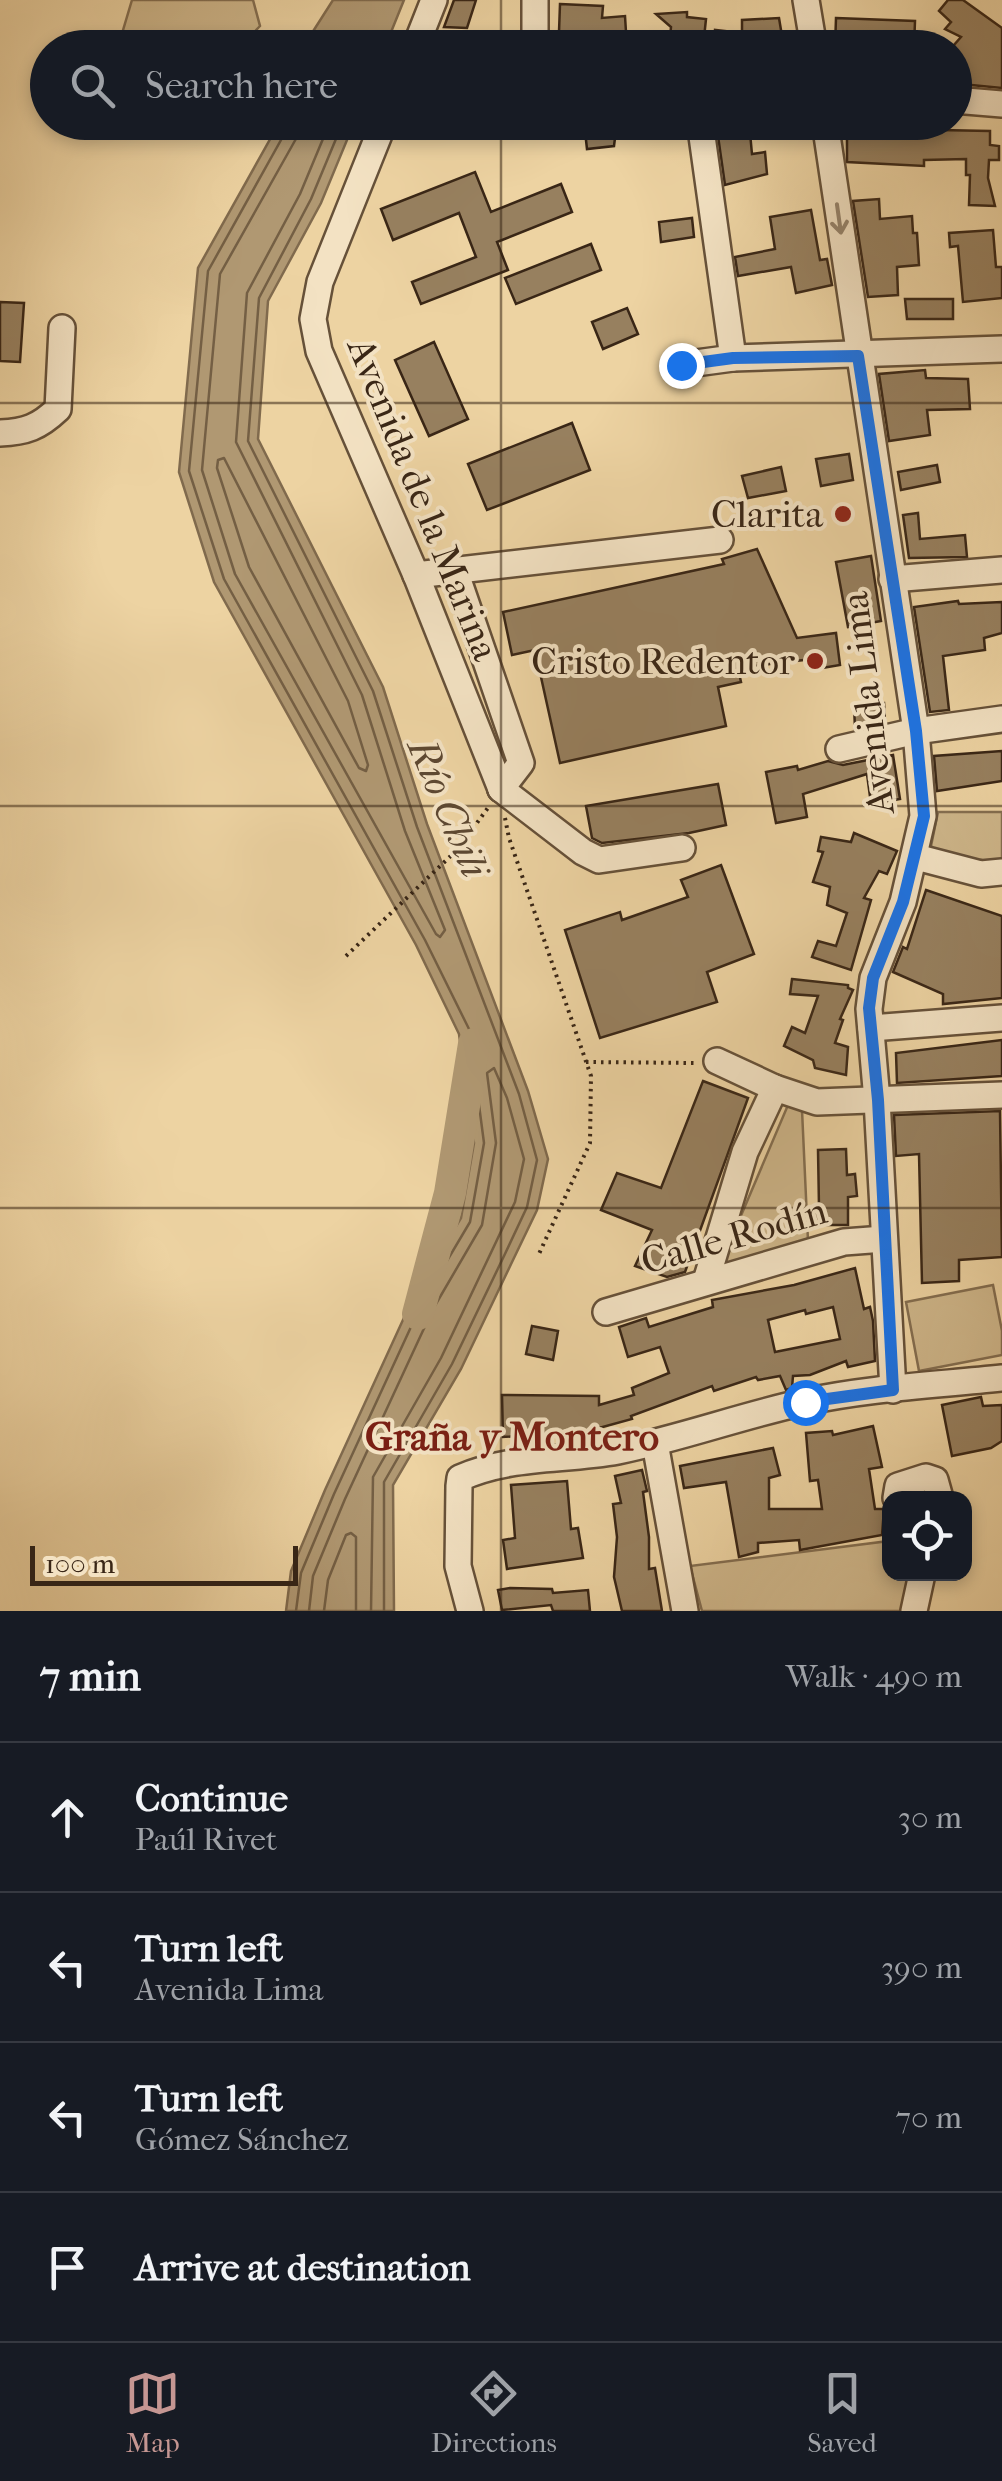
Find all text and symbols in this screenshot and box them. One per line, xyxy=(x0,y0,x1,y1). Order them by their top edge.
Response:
search box xyxy=(30,30,972,140)
icon: search xyxy=(65,58,120,113)
text: Search here xyxy=(145,63,338,108)
one-way arrow xyxy=(830,202,848,235)
street label: Avenida de la Marina xyxy=(337,329,508,667)
route end xyxy=(659,343,705,389)
place label: Clarita xyxy=(711,492,823,537)
marker: Clarita xyxy=(832,503,854,525)
street label: Avenida Lima xyxy=(832,589,904,819)
place label: Cristo Redentor xyxy=(531,639,796,684)
marker: Cristo Redentor xyxy=(804,650,826,672)
water label: Río Chili xyxy=(397,729,499,887)
street label: Calle Rodín xyxy=(636,1188,832,1284)
route start xyxy=(783,1380,829,1426)
district label: Graña y Montero xyxy=(365,1414,659,1460)
map controls xyxy=(882,1491,972,1581)
button: locate xyxy=(882,1491,972,1581)
scale bar xyxy=(30,1541,298,1586)
text: 100 m xyxy=(45,1547,115,1580)
text: 7 min xyxy=(40,1652,141,1701)
text: Walk · 490 m xyxy=(786,1658,962,1695)
text: Continue xyxy=(135,1776,288,1821)
icon: ahead xyxy=(40,1790,95,1845)
text: 30 m xyxy=(898,1799,962,1836)
text: Paúl Rivet xyxy=(135,1821,277,1858)
text: Turn left xyxy=(135,1926,283,1971)
icon: left xyxy=(40,1940,95,1995)
text: 390 m xyxy=(881,1949,962,1986)
text: Avenida Lima xyxy=(135,1971,323,2008)
text: Turn left xyxy=(135,2076,283,2121)
icon: left xyxy=(40,2090,95,2145)
text: 70 m xyxy=(896,2099,962,2136)
text: Gómez Sánchez xyxy=(135,2121,349,2158)
icon: arrive xyxy=(40,2240,95,2295)
text: Arrive at destination xyxy=(135,2245,471,2290)
tab: Map xyxy=(125,2366,180,2459)
tab: Directions xyxy=(431,2366,557,2459)
tab: Saved xyxy=(807,2366,877,2459)

